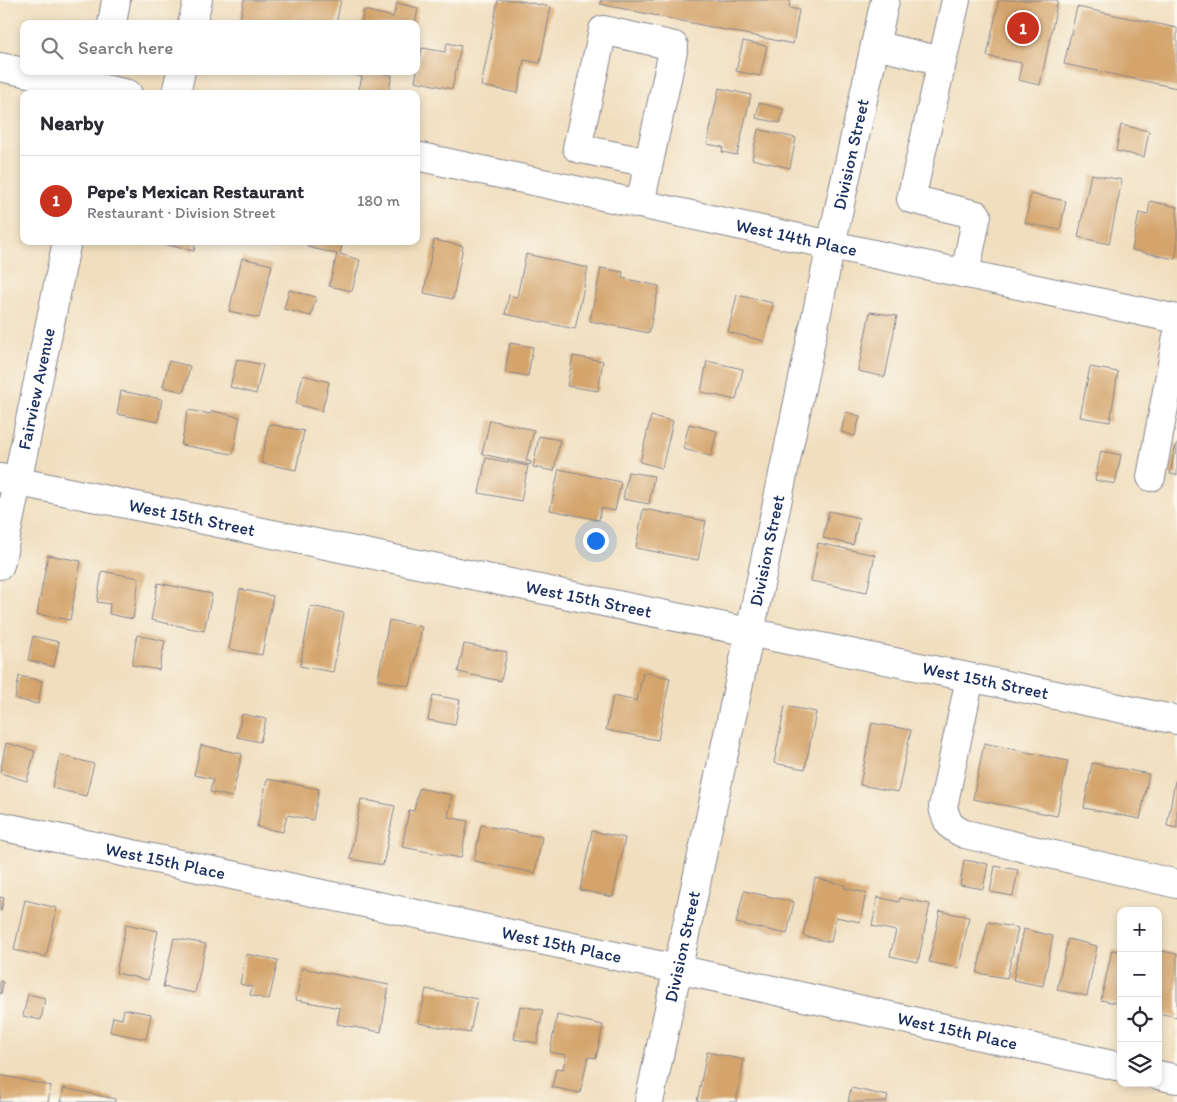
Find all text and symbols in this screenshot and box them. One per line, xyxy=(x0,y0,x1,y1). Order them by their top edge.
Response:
pin: 1 xyxy=(1007,9,1039,47)
search box xyxy=(20,20,420,75)
icon: search xyxy=(38,34,66,62)
text: Search here xyxy=(78,36,173,59)
street label: Division Street xyxy=(828,96,874,212)
text: Nearby xyxy=(40,110,104,135)
text: Pepe's Mexican Restaurant xyxy=(87,180,304,203)
text: 1 xyxy=(52,191,60,210)
text: 180 m xyxy=(357,191,400,210)
text: Restaurant · Division Street xyxy=(87,203,275,222)
street label: West 14th Place xyxy=(734,214,859,261)
street label: Fairview Avenue xyxy=(13,326,60,452)
street label: Division Street xyxy=(745,493,789,608)
street label: West 15th Street xyxy=(127,494,257,541)
your location xyxy=(583,528,609,554)
street label: West 15th Street xyxy=(524,575,654,623)
street label: West 15th Street xyxy=(920,657,1051,704)
street label: West 15th Place xyxy=(103,838,227,884)
street label: Division Street xyxy=(660,889,705,1004)
map controls xyxy=(1117,907,1162,1087)
button: + xyxy=(1117,907,1162,952)
street label: West 15th Place xyxy=(499,921,624,968)
button: − xyxy=(1117,952,1162,997)
button: locate xyxy=(1117,997,1162,1042)
street label: West 15th Place xyxy=(895,1007,1019,1055)
button: layers xyxy=(1117,1042,1162,1087)

